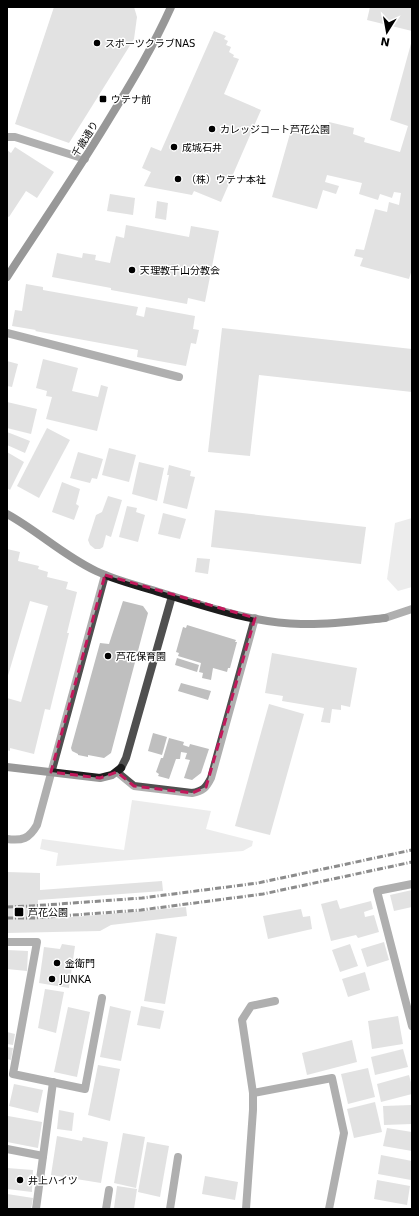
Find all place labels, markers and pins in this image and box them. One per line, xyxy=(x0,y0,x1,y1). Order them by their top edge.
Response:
marker: スポーツクラブNAS xyxy=(92,38,102,48)
place label: スポーツクラブNAS xyxy=(105,38,195,49)
marker: ウテナ前 xyxy=(98,94,108,104)
place label: ウテナ前 xyxy=(111,94,151,105)
marker: カレッジコート芦花公園 xyxy=(207,124,217,134)
place label: カレッジコート芦花公園 xyxy=(220,124,330,135)
marker: 成城石井 xyxy=(169,142,179,152)
place label: 成城石井 xyxy=(182,142,222,153)
marker: （株）ウテナ本社 xyxy=(173,174,183,184)
place label: （株）ウテナ本社 xyxy=(186,174,266,185)
marker: 天理教千山分教会 xyxy=(127,265,137,275)
place label: 天理教千山分教会 xyxy=(140,265,220,276)
marker: 芦花保育園 xyxy=(103,651,113,661)
place label: 芦花保育園 xyxy=(116,651,166,662)
marker: 芦花公園 xyxy=(13,906,25,918)
place label: 芦花公園 xyxy=(28,907,68,918)
marker: 金衛門 xyxy=(52,958,62,968)
place label: 金衛門 xyxy=(65,958,95,969)
marker: JUNKA xyxy=(47,974,57,984)
place label: JUNKA xyxy=(59,974,91,985)
marker: 井上ハイツ xyxy=(15,1175,25,1185)
place label: 井上ハイツ xyxy=(28,1175,78,1186)

